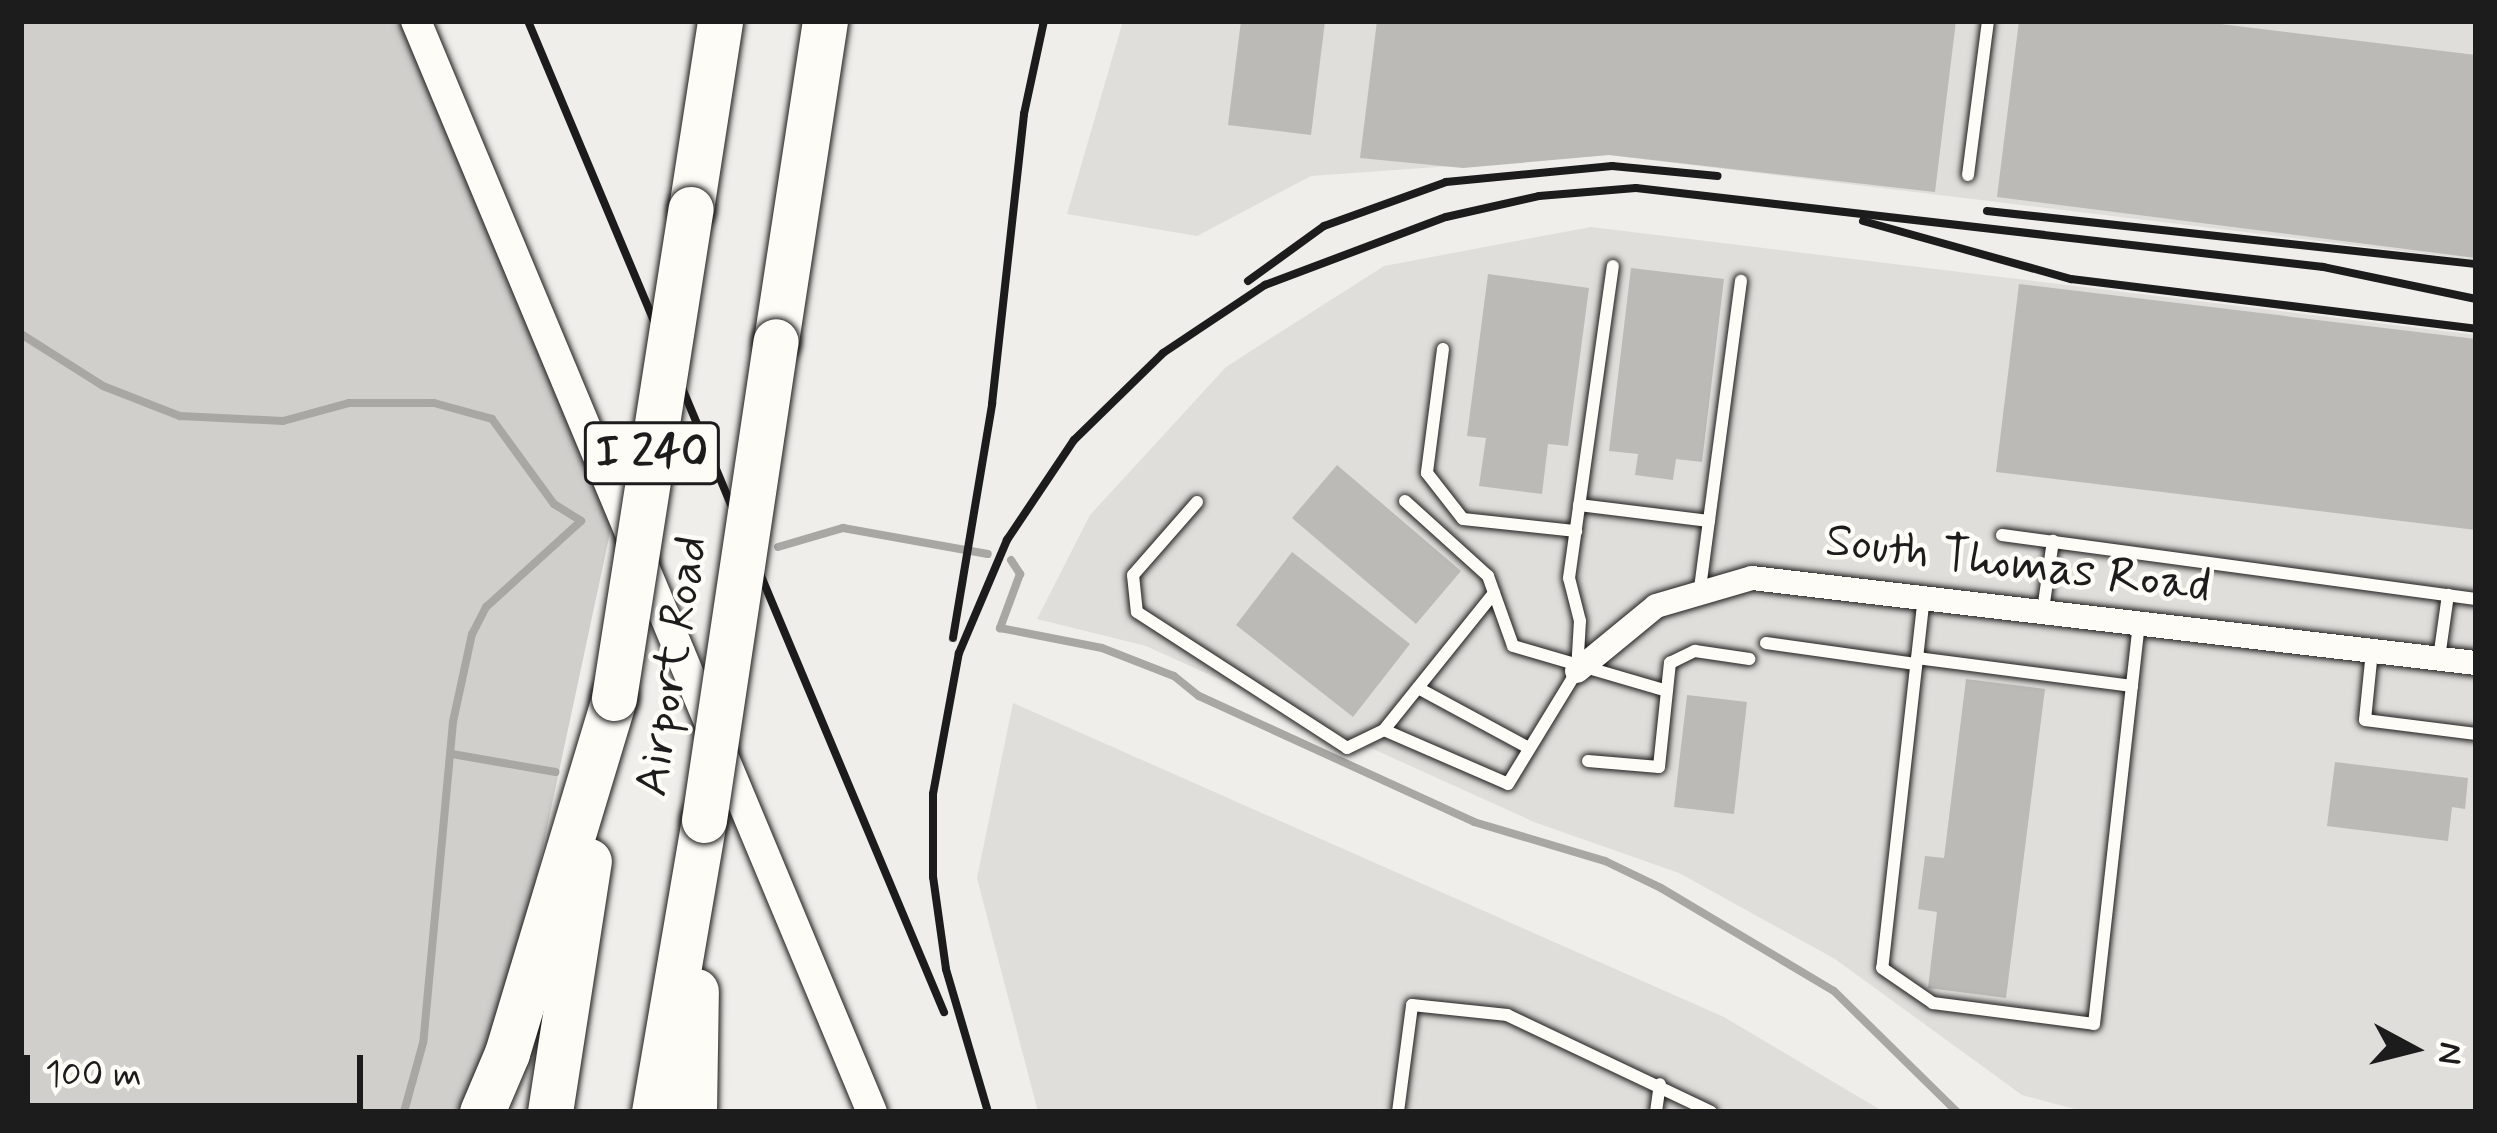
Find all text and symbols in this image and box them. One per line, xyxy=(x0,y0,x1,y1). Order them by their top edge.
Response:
road number: I 240 xyxy=(583,414,721,492)
street label: South Thomas Road xyxy=(1826,512,2210,616)
street label: Airport Road xyxy=(623,532,721,800)
north arrow xyxy=(2353,989,2473,1109)
scale bar xyxy=(30,1031,369,1105)
text: N xyxy=(2426,1040,2472,1067)
text: 100 m xyxy=(45,1052,142,1099)

